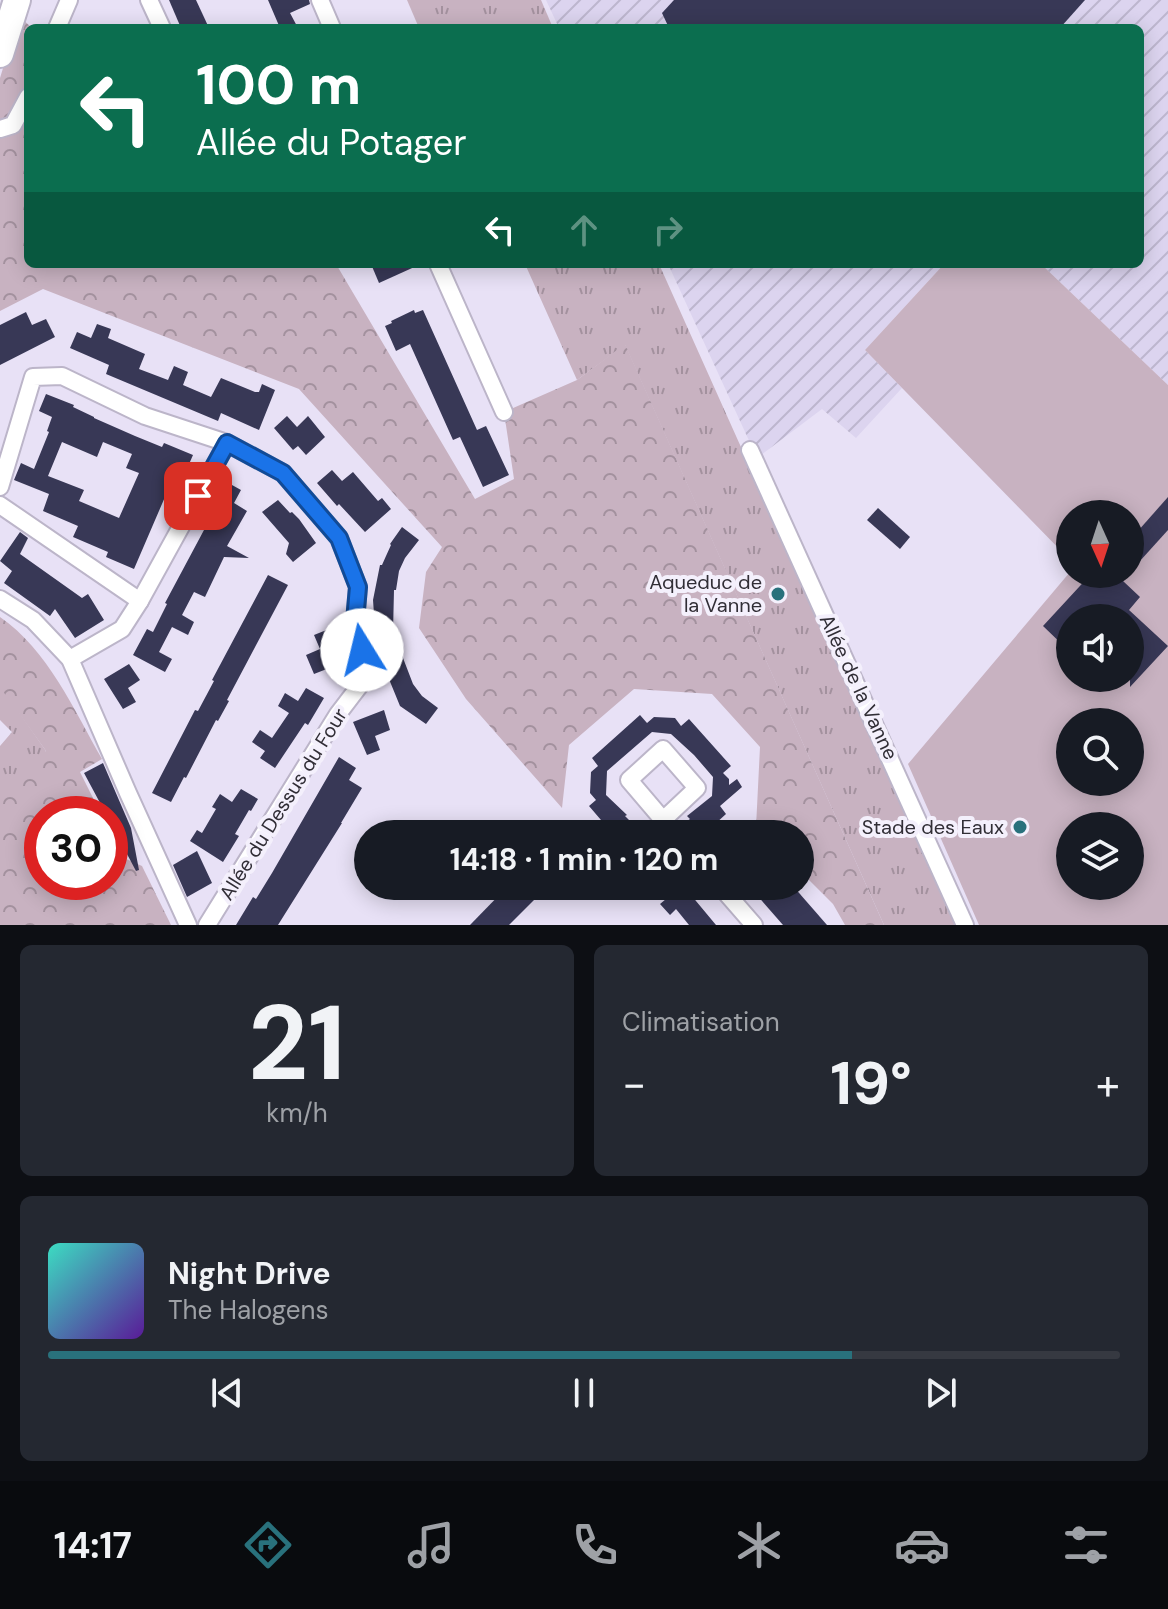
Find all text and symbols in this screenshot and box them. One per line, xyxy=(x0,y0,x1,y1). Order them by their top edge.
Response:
text: 100 m xyxy=(196,48,361,121)
icon: left xyxy=(64,56,168,160)
text: Allée du Potager xyxy=(196,119,467,166)
icon: left xyxy=(478,208,522,252)
icon: ahead xyxy=(562,208,606,252)
icon: right xyxy=(646,208,690,252)
pin xyxy=(164,462,232,530)
icon: arrive xyxy=(176,474,220,518)
north arrow xyxy=(1056,500,1144,588)
map controls xyxy=(1056,500,1144,900)
place label: Aqueduc de la Vanne xyxy=(649,569,762,618)
marker: Aqueduc de la Vanne xyxy=(769,585,787,603)
button: sound xyxy=(1056,604,1144,692)
position arrow xyxy=(320,608,404,692)
street label: Allée de la Vanne xyxy=(814,610,904,764)
street label: Allée du Dessus du Four xyxy=(213,703,353,905)
button: search xyxy=(1056,708,1144,796)
speed limit sign: 30 xyxy=(24,796,128,900)
button: layers xyxy=(1056,812,1144,900)
place label: Stade des Eaux xyxy=(862,814,1004,840)
marker: Stade des Eaux xyxy=(1011,818,1029,836)
text: 14:18 · 1 min · 120 m xyxy=(450,840,718,879)
text: 21 xyxy=(248,976,346,1111)
text: Climatisation xyxy=(622,1005,780,1039)
text: 19° xyxy=(830,1044,912,1123)
text: − xyxy=(622,1055,646,1113)
text: + xyxy=(1096,1055,1120,1113)
text: km/h xyxy=(266,1096,328,1130)
text: Night Drive xyxy=(168,1254,331,1293)
text: The Halogens xyxy=(168,1293,328,1327)
icon: previous xyxy=(205,1371,249,1415)
icon: pause xyxy=(562,1371,606,1415)
icon: next xyxy=(919,1371,963,1415)
icon: directions xyxy=(240,1517,296,1573)
icon: music xyxy=(403,1517,459,1573)
icon: phone xyxy=(567,1517,623,1573)
icon: climate xyxy=(731,1517,787,1573)
icon: car xyxy=(894,1517,950,1573)
icon: filters xyxy=(1058,1517,1114,1573)
text: 14:17 xyxy=(54,1522,132,1569)

